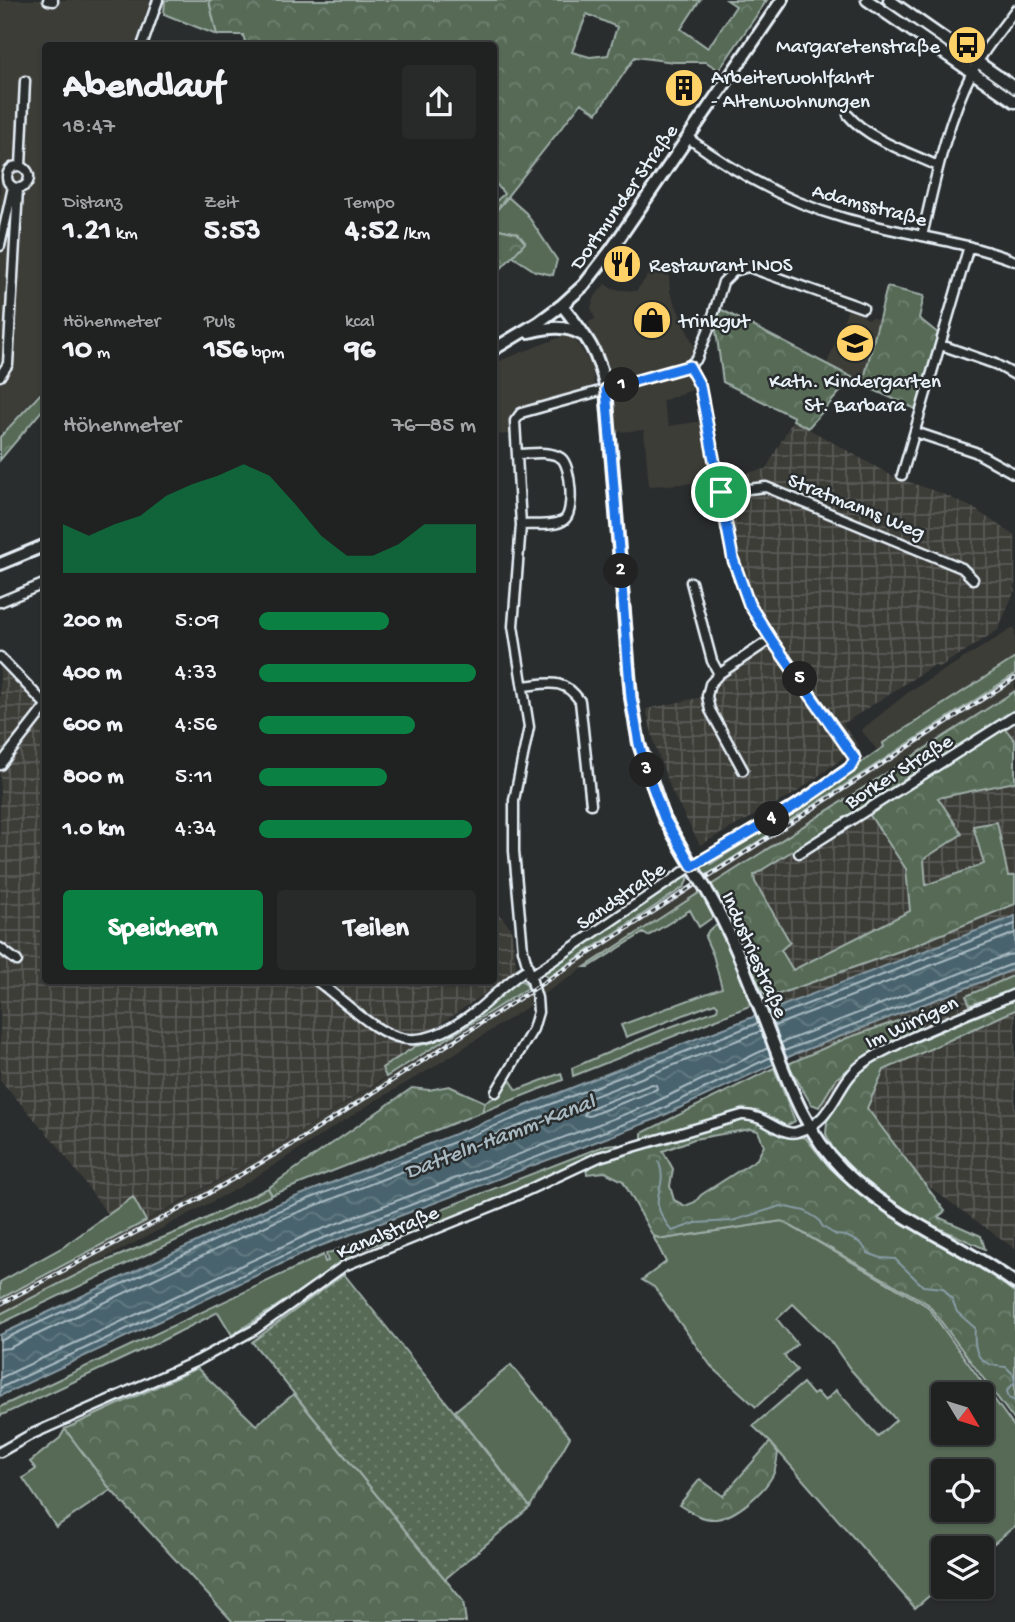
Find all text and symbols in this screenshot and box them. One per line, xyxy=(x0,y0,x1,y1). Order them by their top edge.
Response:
bus stop icon: Margaretenstraße xyxy=(946,24,988,66)
place label: Margaretenstraße xyxy=(776,36,941,61)
button: share xyxy=(402,65,476,139)
text: Abendlauf xyxy=(63,66,224,110)
building icon: Arbeiterwohlfahrt - Altenwohnungen xyxy=(663,67,705,109)
place label: Arbeiterwohlfahrt - Altenwohnungen xyxy=(711,67,875,116)
text: 18:47 xyxy=(63,114,115,141)
street label: Dortmunder Straße xyxy=(565,119,686,277)
street label: Adamsstraße xyxy=(809,180,930,235)
text: Distanz xyxy=(63,192,122,215)
text: Zeit xyxy=(204,192,238,215)
text: Tempo xyxy=(345,192,395,215)
text: 1.21 xyxy=(63,215,111,250)
text: 5:53 xyxy=(204,215,261,250)
text: 4:52 xyxy=(345,215,399,250)
text: km xyxy=(111,223,138,246)
text: /km xyxy=(399,223,430,246)
restaurant icon: Restaurant INOS xyxy=(601,243,643,285)
place label: Restaurant INOS xyxy=(649,255,793,280)
shop icon: trinkgut xyxy=(631,299,673,341)
text: Höhenmeter xyxy=(63,311,160,334)
text: Puls xyxy=(204,311,235,334)
text: kcal xyxy=(345,311,375,334)
place label: trinkgut xyxy=(677,311,752,336)
school or university icon: Kath. Kindergarten St. Barbara xyxy=(834,322,876,364)
text: 10 xyxy=(63,334,92,369)
text: 156 xyxy=(204,334,247,369)
text: 96 xyxy=(345,334,375,369)
text: m xyxy=(92,342,110,365)
text: bpm xyxy=(247,342,284,365)
pin: 1 xyxy=(604,368,640,402)
place label: Kath. Kindergarten St. Barbara xyxy=(769,371,941,420)
text: 1 xyxy=(618,373,625,396)
text: Höhenmeter xyxy=(63,413,181,440)
text: 76–85 m xyxy=(392,413,476,440)
pin xyxy=(691,462,751,522)
street label: Stratmanns Weg xyxy=(783,469,928,547)
icon: arrive xyxy=(702,473,740,511)
pin: 2 xyxy=(604,554,638,588)
text: 2 xyxy=(616,559,625,582)
text: 200 m xyxy=(63,608,122,635)
text: 5:09 xyxy=(175,608,219,635)
text: 400 m xyxy=(63,660,122,687)
text: 4:33 xyxy=(175,660,217,687)
pin: 5 xyxy=(782,662,818,696)
text: 5 xyxy=(795,667,805,690)
text: 600 m xyxy=(63,712,123,739)
text: 4:56 xyxy=(175,712,217,739)
street label: Borker Straße xyxy=(840,729,959,817)
pin: 3 xyxy=(630,752,664,788)
text: 3 xyxy=(642,758,651,781)
text: 800 m xyxy=(63,764,124,791)
text: 5:11 xyxy=(175,764,213,791)
pin: 4 xyxy=(754,802,790,836)
text: 4 xyxy=(767,807,776,830)
text: 1.0 km xyxy=(63,816,125,843)
text: 4:34 xyxy=(175,816,216,843)
street label: Sandstraße xyxy=(573,858,672,938)
street label: Industriestraße xyxy=(714,889,792,1023)
button: Speichern xyxy=(63,890,263,970)
button: Teilen xyxy=(277,890,476,970)
street label: Im Wirrigen xyxy=(862,992,963,1057)
water label: Datteln-Hamm-Kanal xyxy=(401,1089,601,1187)
street label: Kanalstraße xyxy=(334,1201,444,1267)
north arrow xyxy=(931,1382,994,1446)
map controls xyxy=(931,1382,994,1599)
button: locate xyxy=(931,1459,994,1522)
button: layers xyxy=(931,1536,994,1599)

